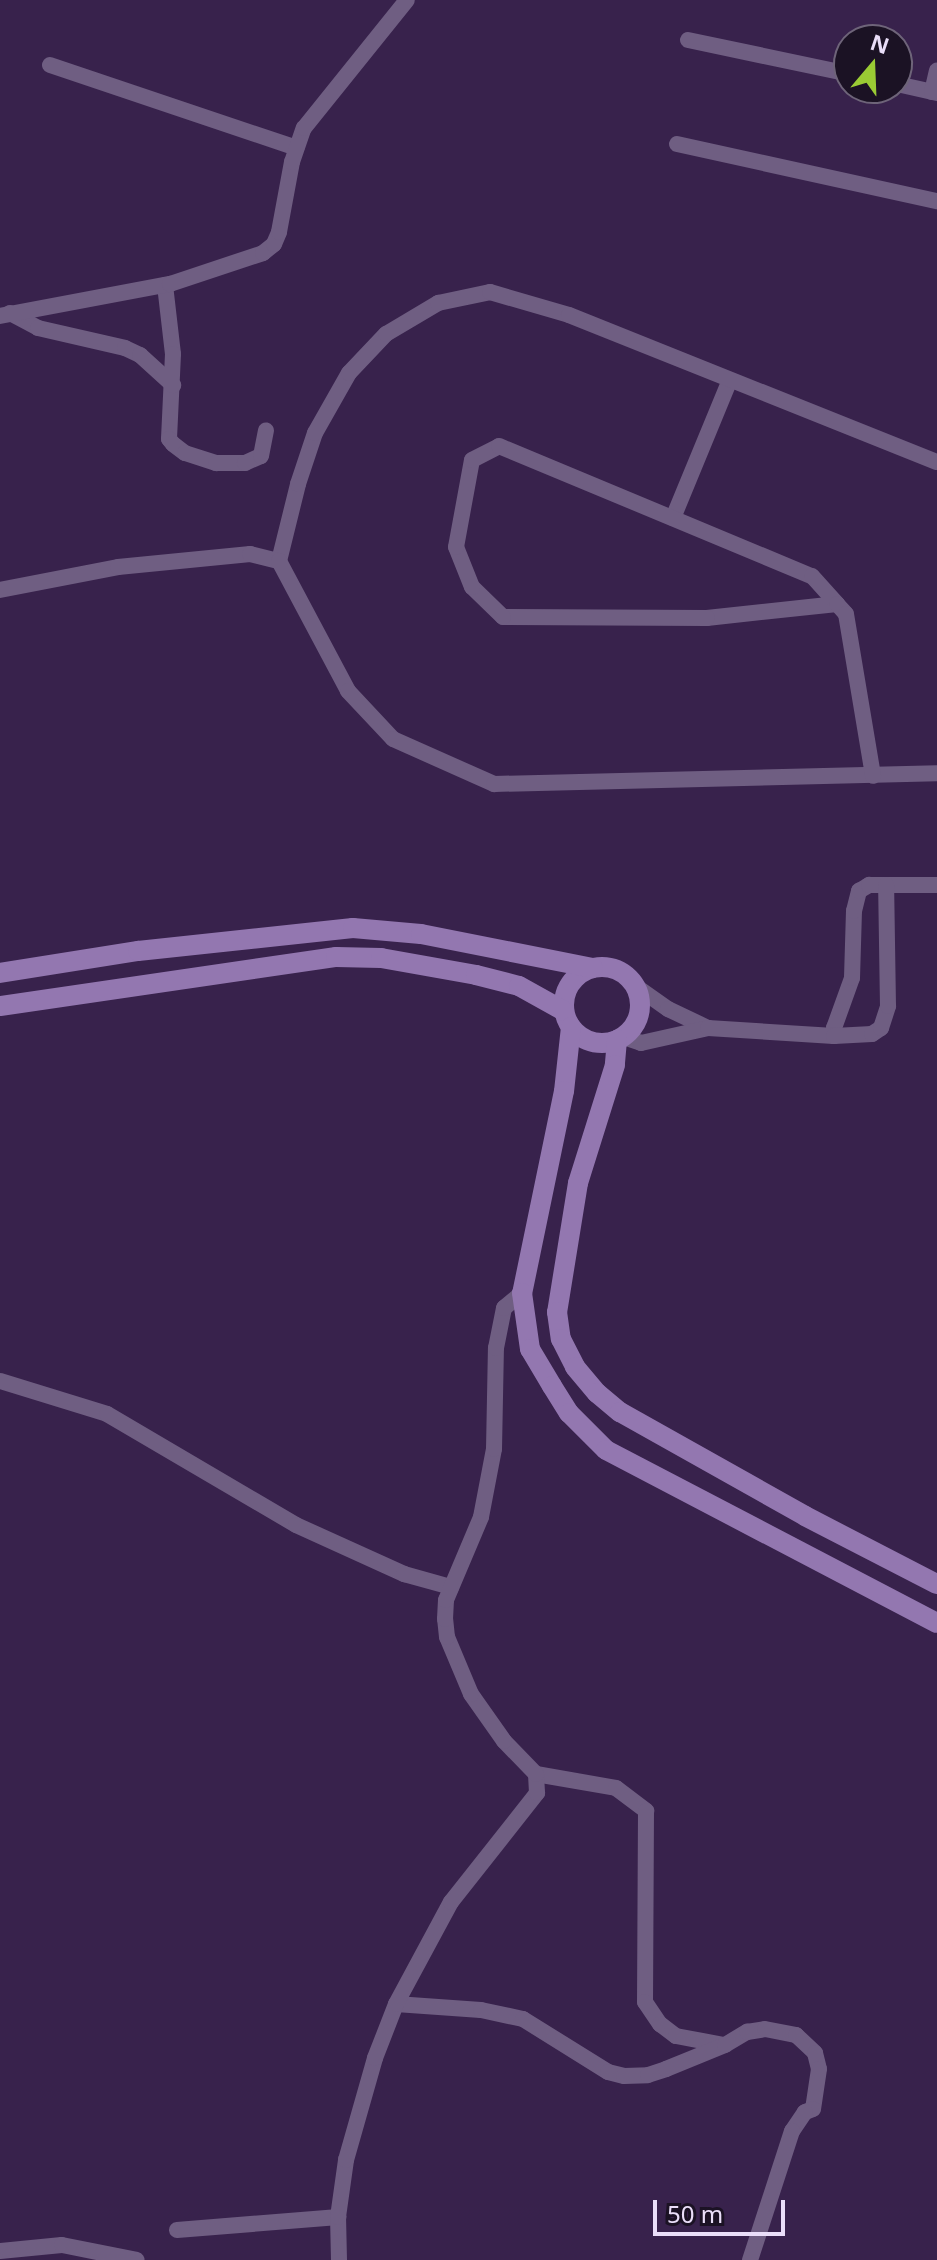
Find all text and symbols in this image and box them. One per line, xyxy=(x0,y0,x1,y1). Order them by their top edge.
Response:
north arrow xyxy=(833,24,913,104)
text: N xyxy=(867,26,893,60)
scale bar xyxy=(657,2184,789,2234)
text: 50 m xyxy=(667,2197,723,2230)

